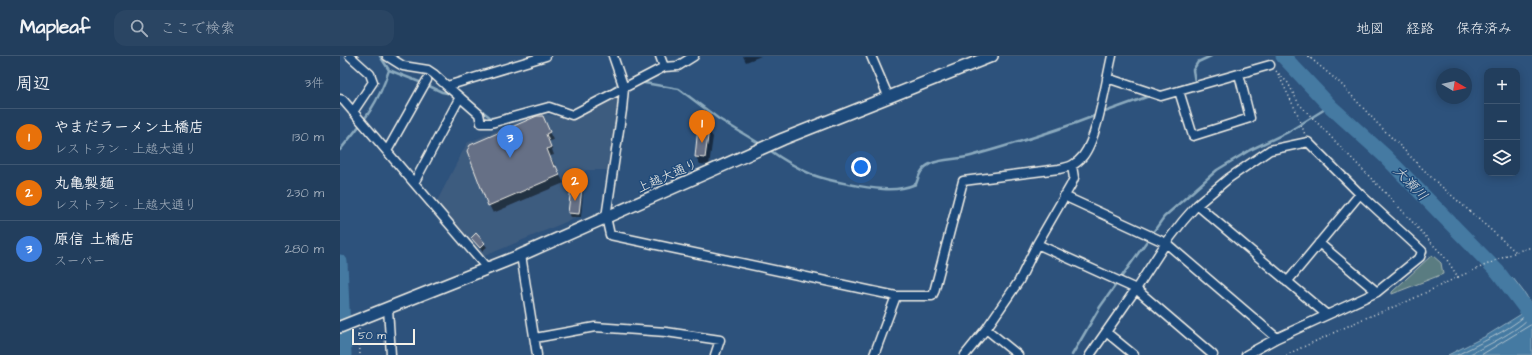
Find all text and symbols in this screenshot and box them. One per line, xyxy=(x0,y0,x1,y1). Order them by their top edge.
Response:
search box xyxy=(114,10,394,46)
text: Mapleaf xyxy=(20,14,90,41)
icon: search xyxy=(128,17,150,39)
text: ここで検索 xyxy=(160,18,235,39)
text: 地図 xyxy=(1356,19,1384,39)
text: 経路 xyxy=(1406,19,1434,39)
text: 保存済み xyxy=(1456,19,1512,39)
north arrow xyxy=(1436,68,1472,104)
map controls xyxy=(1484,68,1520,176)
button: + xyxy=(1484,68,1520,104)
text: 周辺 xyxy=(16,72,50,96)
text: 3件 xyxy=(304,74,324,92)
button: − xyxy=(1484,104,1520,140)
pin: 1 xyxy=(689,110,715,143)
text: やまだラーメン土橋店 xyxy=(54,117,204,138)
pin: 3 xyxy=(497,125,523,158)
text: 1 xyxy=(28,128,30,146)
text: 130 m xyxy=(292,128,324,146)
text: レストラン · 上越大通り xyxy=(54,140,197,158)
button: layers xyxy=(1484,140,1520,176)
street label: 上越大通り xyxy=(634,154,701,197)
your location xyxy=(851,157,871,177)
water label: 大瀬川 xyxy=(1388,162,1432,206)
pin: 2 xyxy=(562,168,588,201)
text: 丸亀製麺 xyxy=(54,173,114,194)
text: 2 xyxy=(25,184,33,202)
text: 230 m xyxy=(286,184,324,202)
text: レストラン · 上越大通り xyxy=(54,196,197,214)
text: 原信 土橋店 xyxy=(54,229,135,250)
text: 3 xyxy=(26,240,32,258)
text: 280 m xyxy=(285,240,324,258)
text: スーパー xyxy=(54,252,105,270)
scale bar xyxy=(352,327,415,346)
text: 50 m xyxy=(358,328,386,343)

